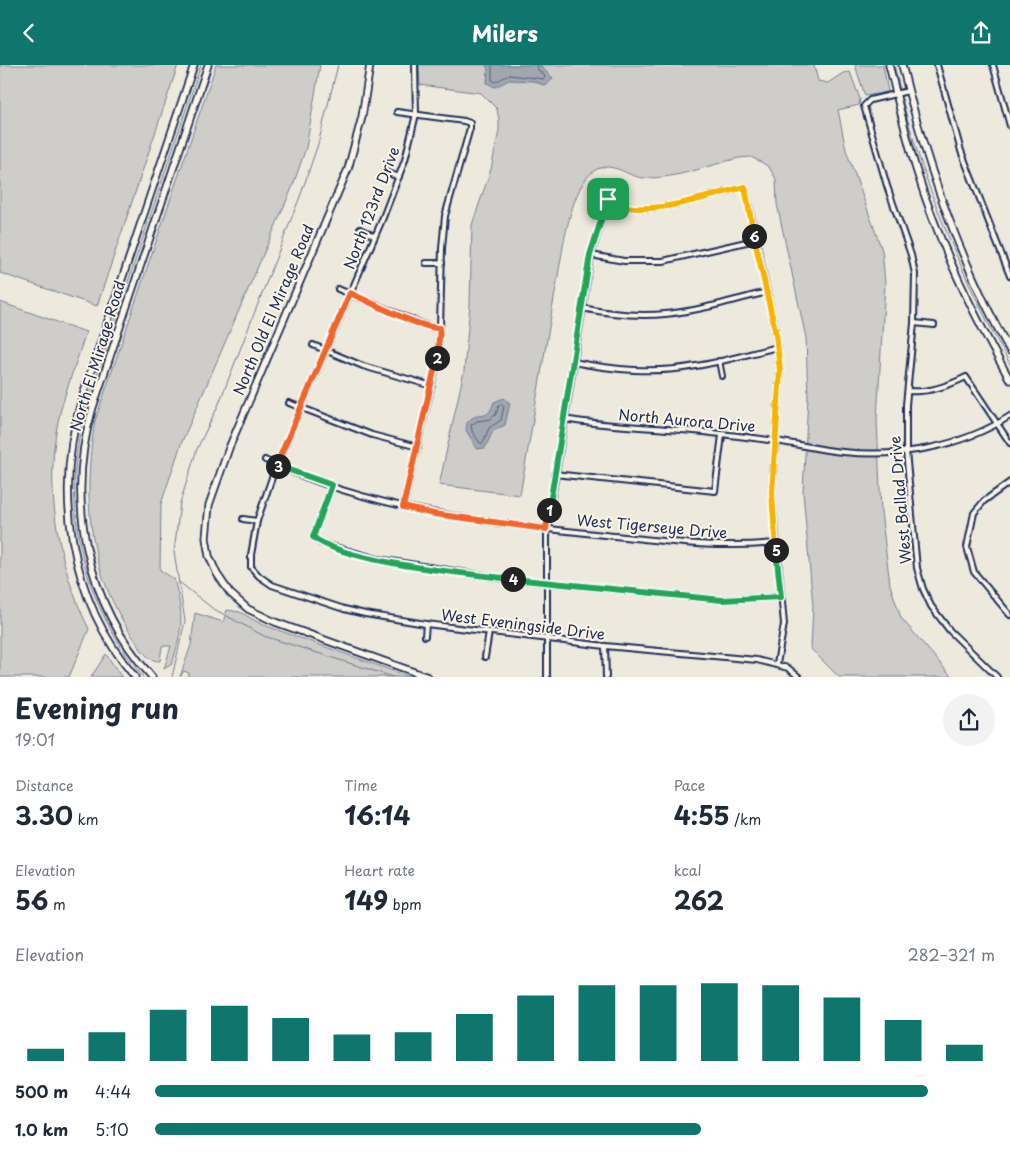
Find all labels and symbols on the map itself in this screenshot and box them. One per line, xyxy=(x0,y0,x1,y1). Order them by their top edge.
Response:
street label: North 123rd Drive xyxy=(337,143,405,272)
pin xyxy=(587,178,629,220)
street label: North Old El Mirage Road xyxy=(226,220,319,399)
pin: 6 xyxy=(742,223,766,249)
street label: North El Mirage Road xyxy=(63,277,130,434)
pin: 2 xyxy=(424,345,450,371)
street label: North Aurora Drive xyxy=(618,402,757,437)
street label: West Ballad Drive xyxy=(882,435,917,565)
pin: 3 xyxy=(266,453,290,479)
pin: 1 xyxy=(536,497,562,523)
street label: West Tigerseye Drive xyxy=(576,507,728,544)
pin: 5 xyxy=(764,537,788,563)
pin: 4 xyxy=(500,567,526,591)
street label: West Eveningside Drive xyxy=(440,602,606,645)

